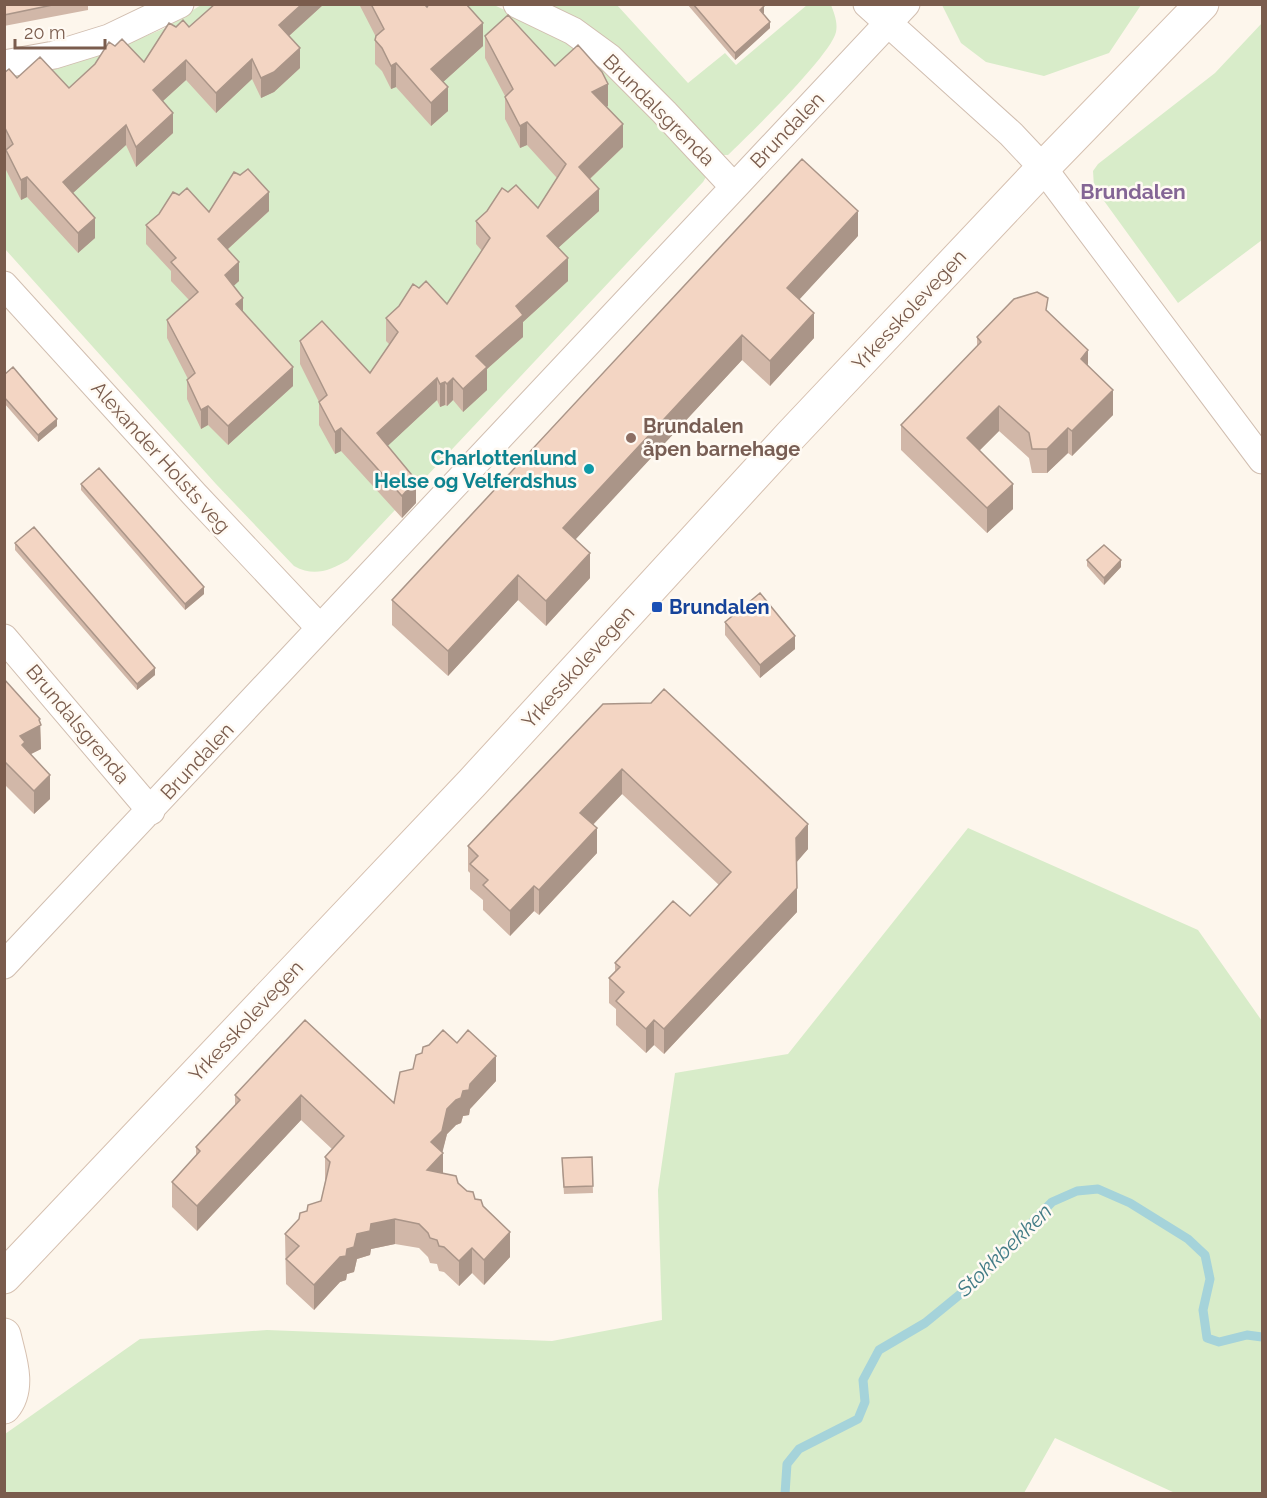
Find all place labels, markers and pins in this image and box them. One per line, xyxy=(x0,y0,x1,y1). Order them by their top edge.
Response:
place label: Brundalen åpen barnehage xyxy=(643,414,800,461)
marker: Brundalen åpen barnehage xyxy=(624,431,638,445)
place label: Charlottenlund Helse og Velferdshus xyxy=(374,446,577,493)
marker: Charlottenlund Helse og Velferdshus xyxy=(582,462,596,476)
place label: Brundalen xyxy=(669,595,770,619)
marker: Brundalen xyxy=(650,600,664,614)

